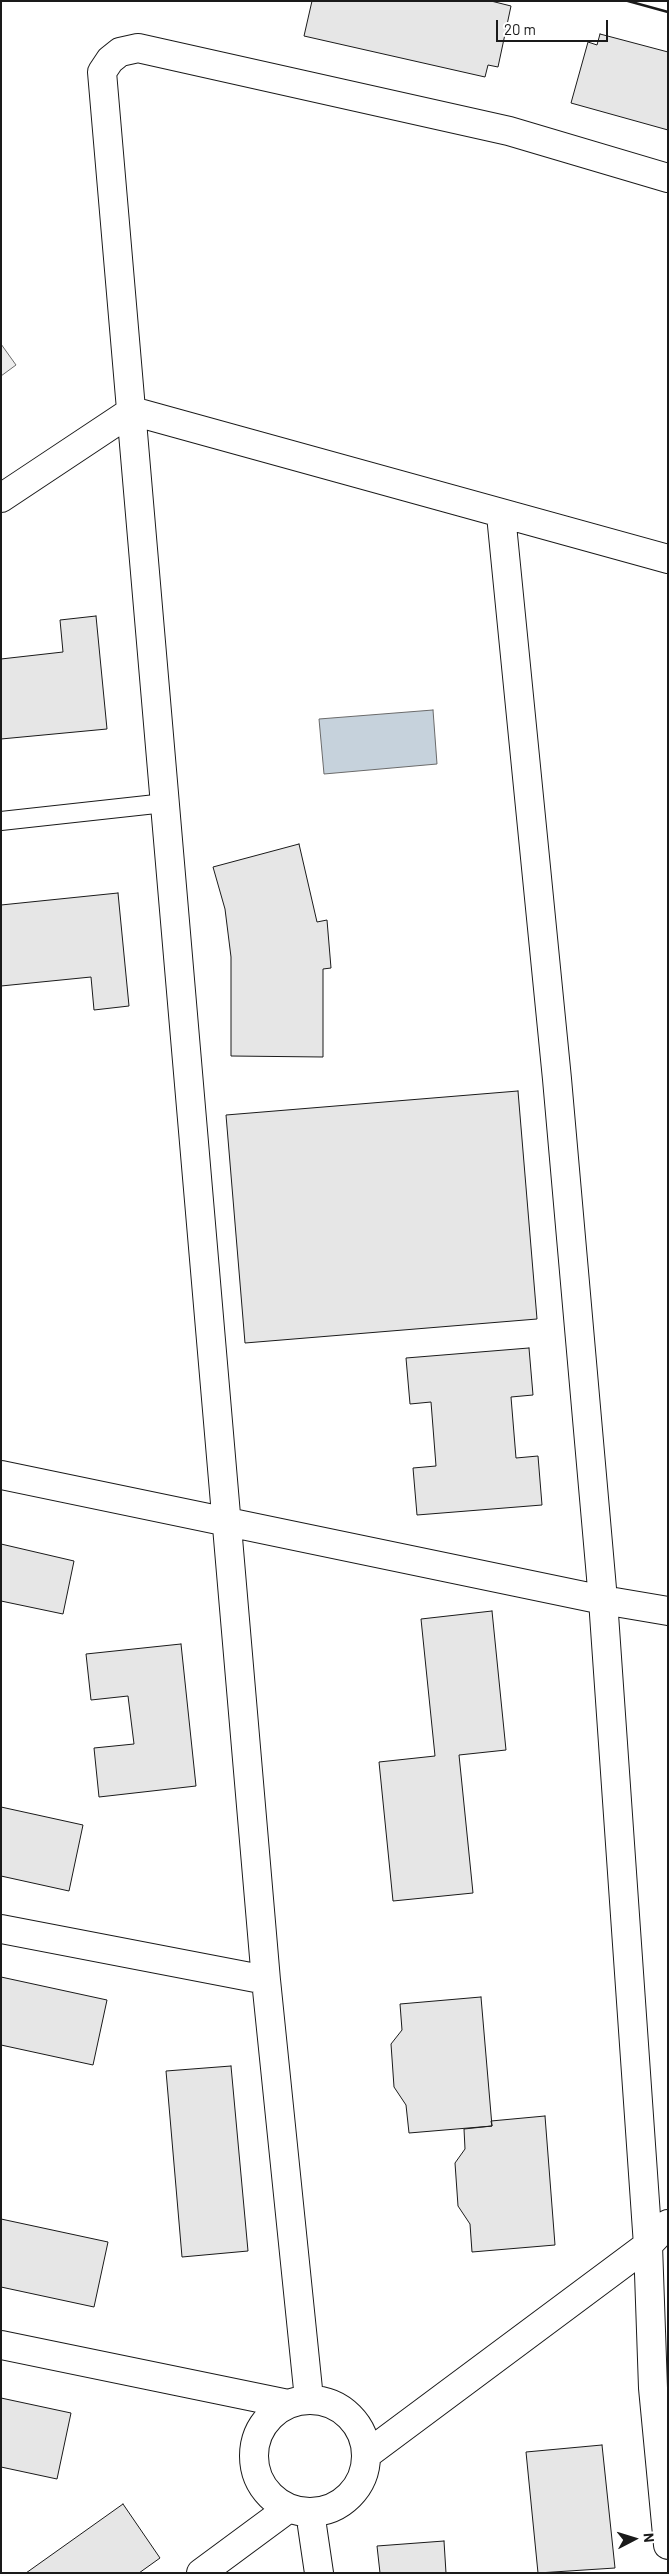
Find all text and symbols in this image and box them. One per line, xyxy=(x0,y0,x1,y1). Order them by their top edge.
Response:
scale bar xyxy=(499,10,612,42)
text: 20 m xyxy=(504,20,536,38)
north arrow xyxy=(609,2514,659,2564)
text: N xyxy=(641,2532,658,2543)

